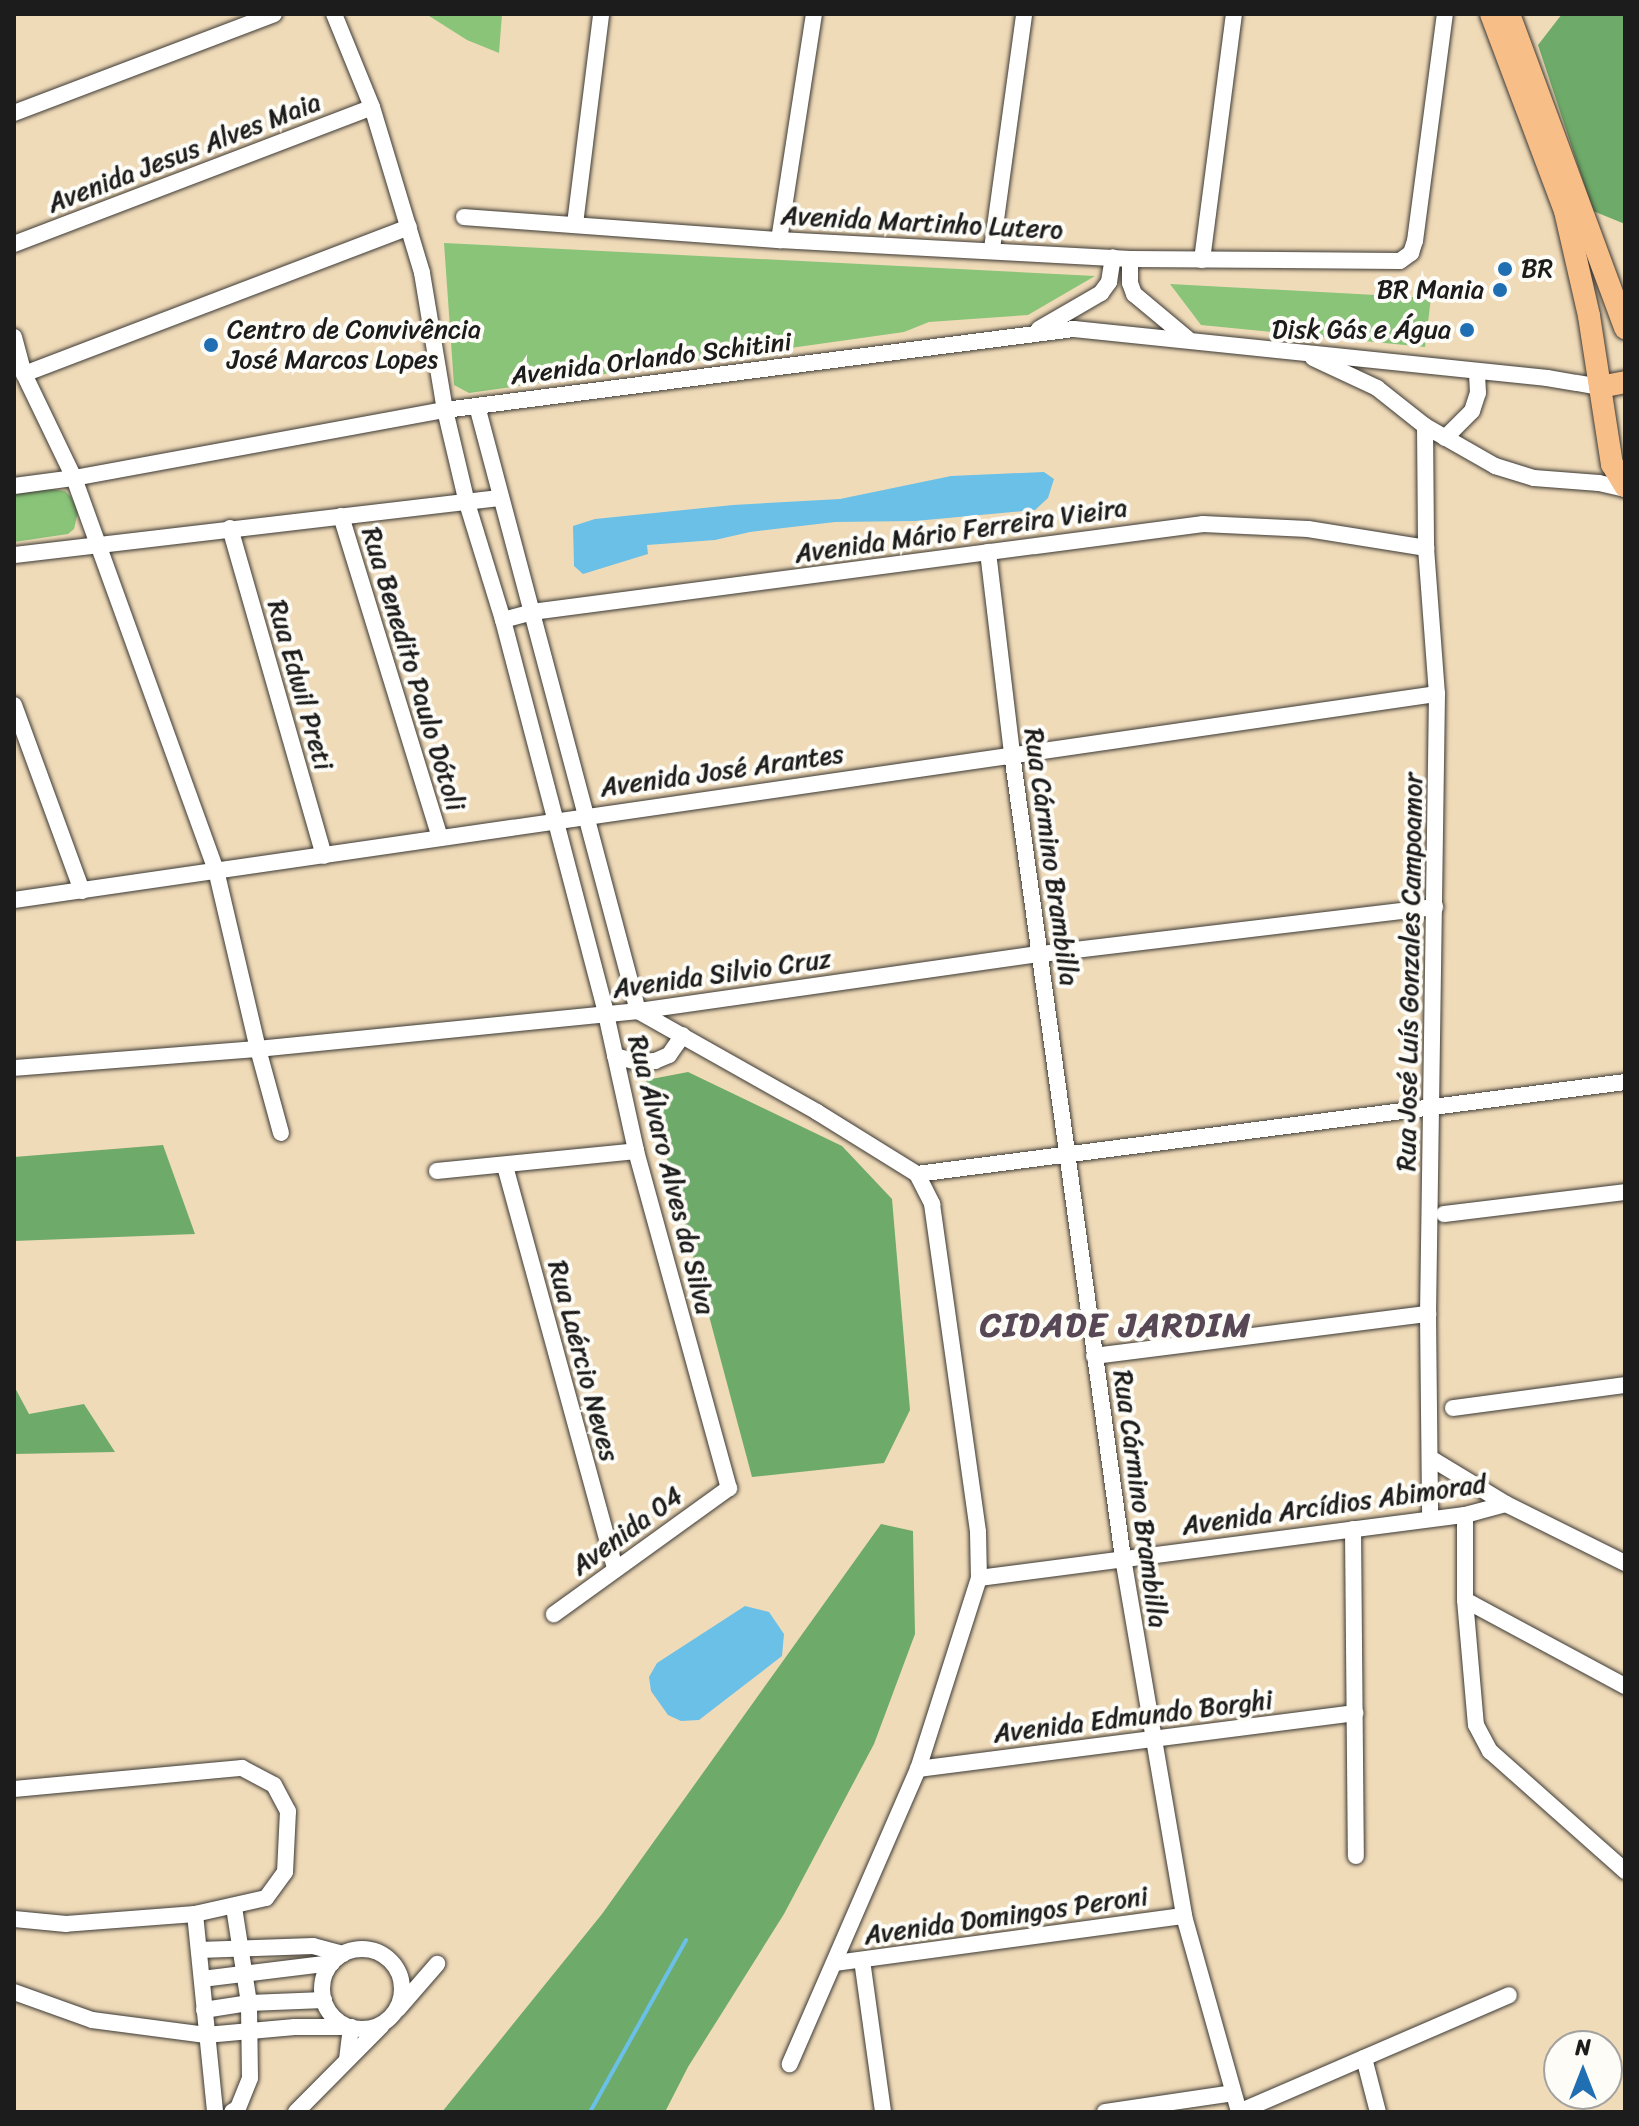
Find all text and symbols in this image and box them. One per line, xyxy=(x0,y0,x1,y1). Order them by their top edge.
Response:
street label: Avenida Jesus Alves Maia xyxy=(43,87,325,219)
street label: Avenida Martinho Lutero xyxy=(780,200,1064,246)
place label: BR xyxy=(1521,253,1553,285)
marker: BR xyxy=(1496,260,1514,278)
place label: BR Mania xyxy=(1377,274,1484,306)
marker: BR Mania xyxy=(1491,281,1509,299)
place label: Centro de Convivência José Marcos Lopes xyxy=(227,314,482,376)
place label: Disk Gás e Água xyxy=(1270,314,1451,346)
marker: Disk Gás e Água xyxy=(1458,321,1476,339)
street label: Avenida Orlando Schitini xyxy=(509,326,793,392)
marker: Centro de Convivência José Marcos Lopes xyxy=(202,336,220,354)
street label: Avenida Mário Ferreira Vieira xyxy=(792,492,1130,570)
street label: Rua Benedito Paulo Dótoli xyxy=(355,523,471,815)
street label: Rua Edwil Preti xyxy=(261,596,339,774)
street label: Rua Cármino Brambilla xyxy=(1017,726,1085,988)
street label: Avenida José Arantes xyxy=(598,738,846,804)
street label: Rua José Luís Gonzales Campoamor xyxy=(1391,772,1429,1172)
street label: Avenida Silvio Cruz xyxy=(611,943,833,1005)
street label: Rua Álvaro Alves da Silva xyxy=(621,1032,721,1318)
street label: Rua Laércio Neves xyxy=(541,1257,625,1465)
district label: CIDADE JARDIM xyxy=(982,1306,1250,1346)
street label: Rua Cármino Brambilla xyxy=(1106,1368,1174,1630)
street label: Avenida Arcídios Abimorad xyxy=(1180,1468,1488,1542)
street label: Avenida 04 xyxy=(565,1480,689,1582)
street label: Avenida Edmundo Borghi xyxy=(992,1684,1274,1750)
street label: Avenida Domingos Peroni xyxy=(862,1881,1150,1951)
text: N xyxy=(1575,2028,1591,2067)
north arrow xyxy=(1543,2030,1623,2110)

